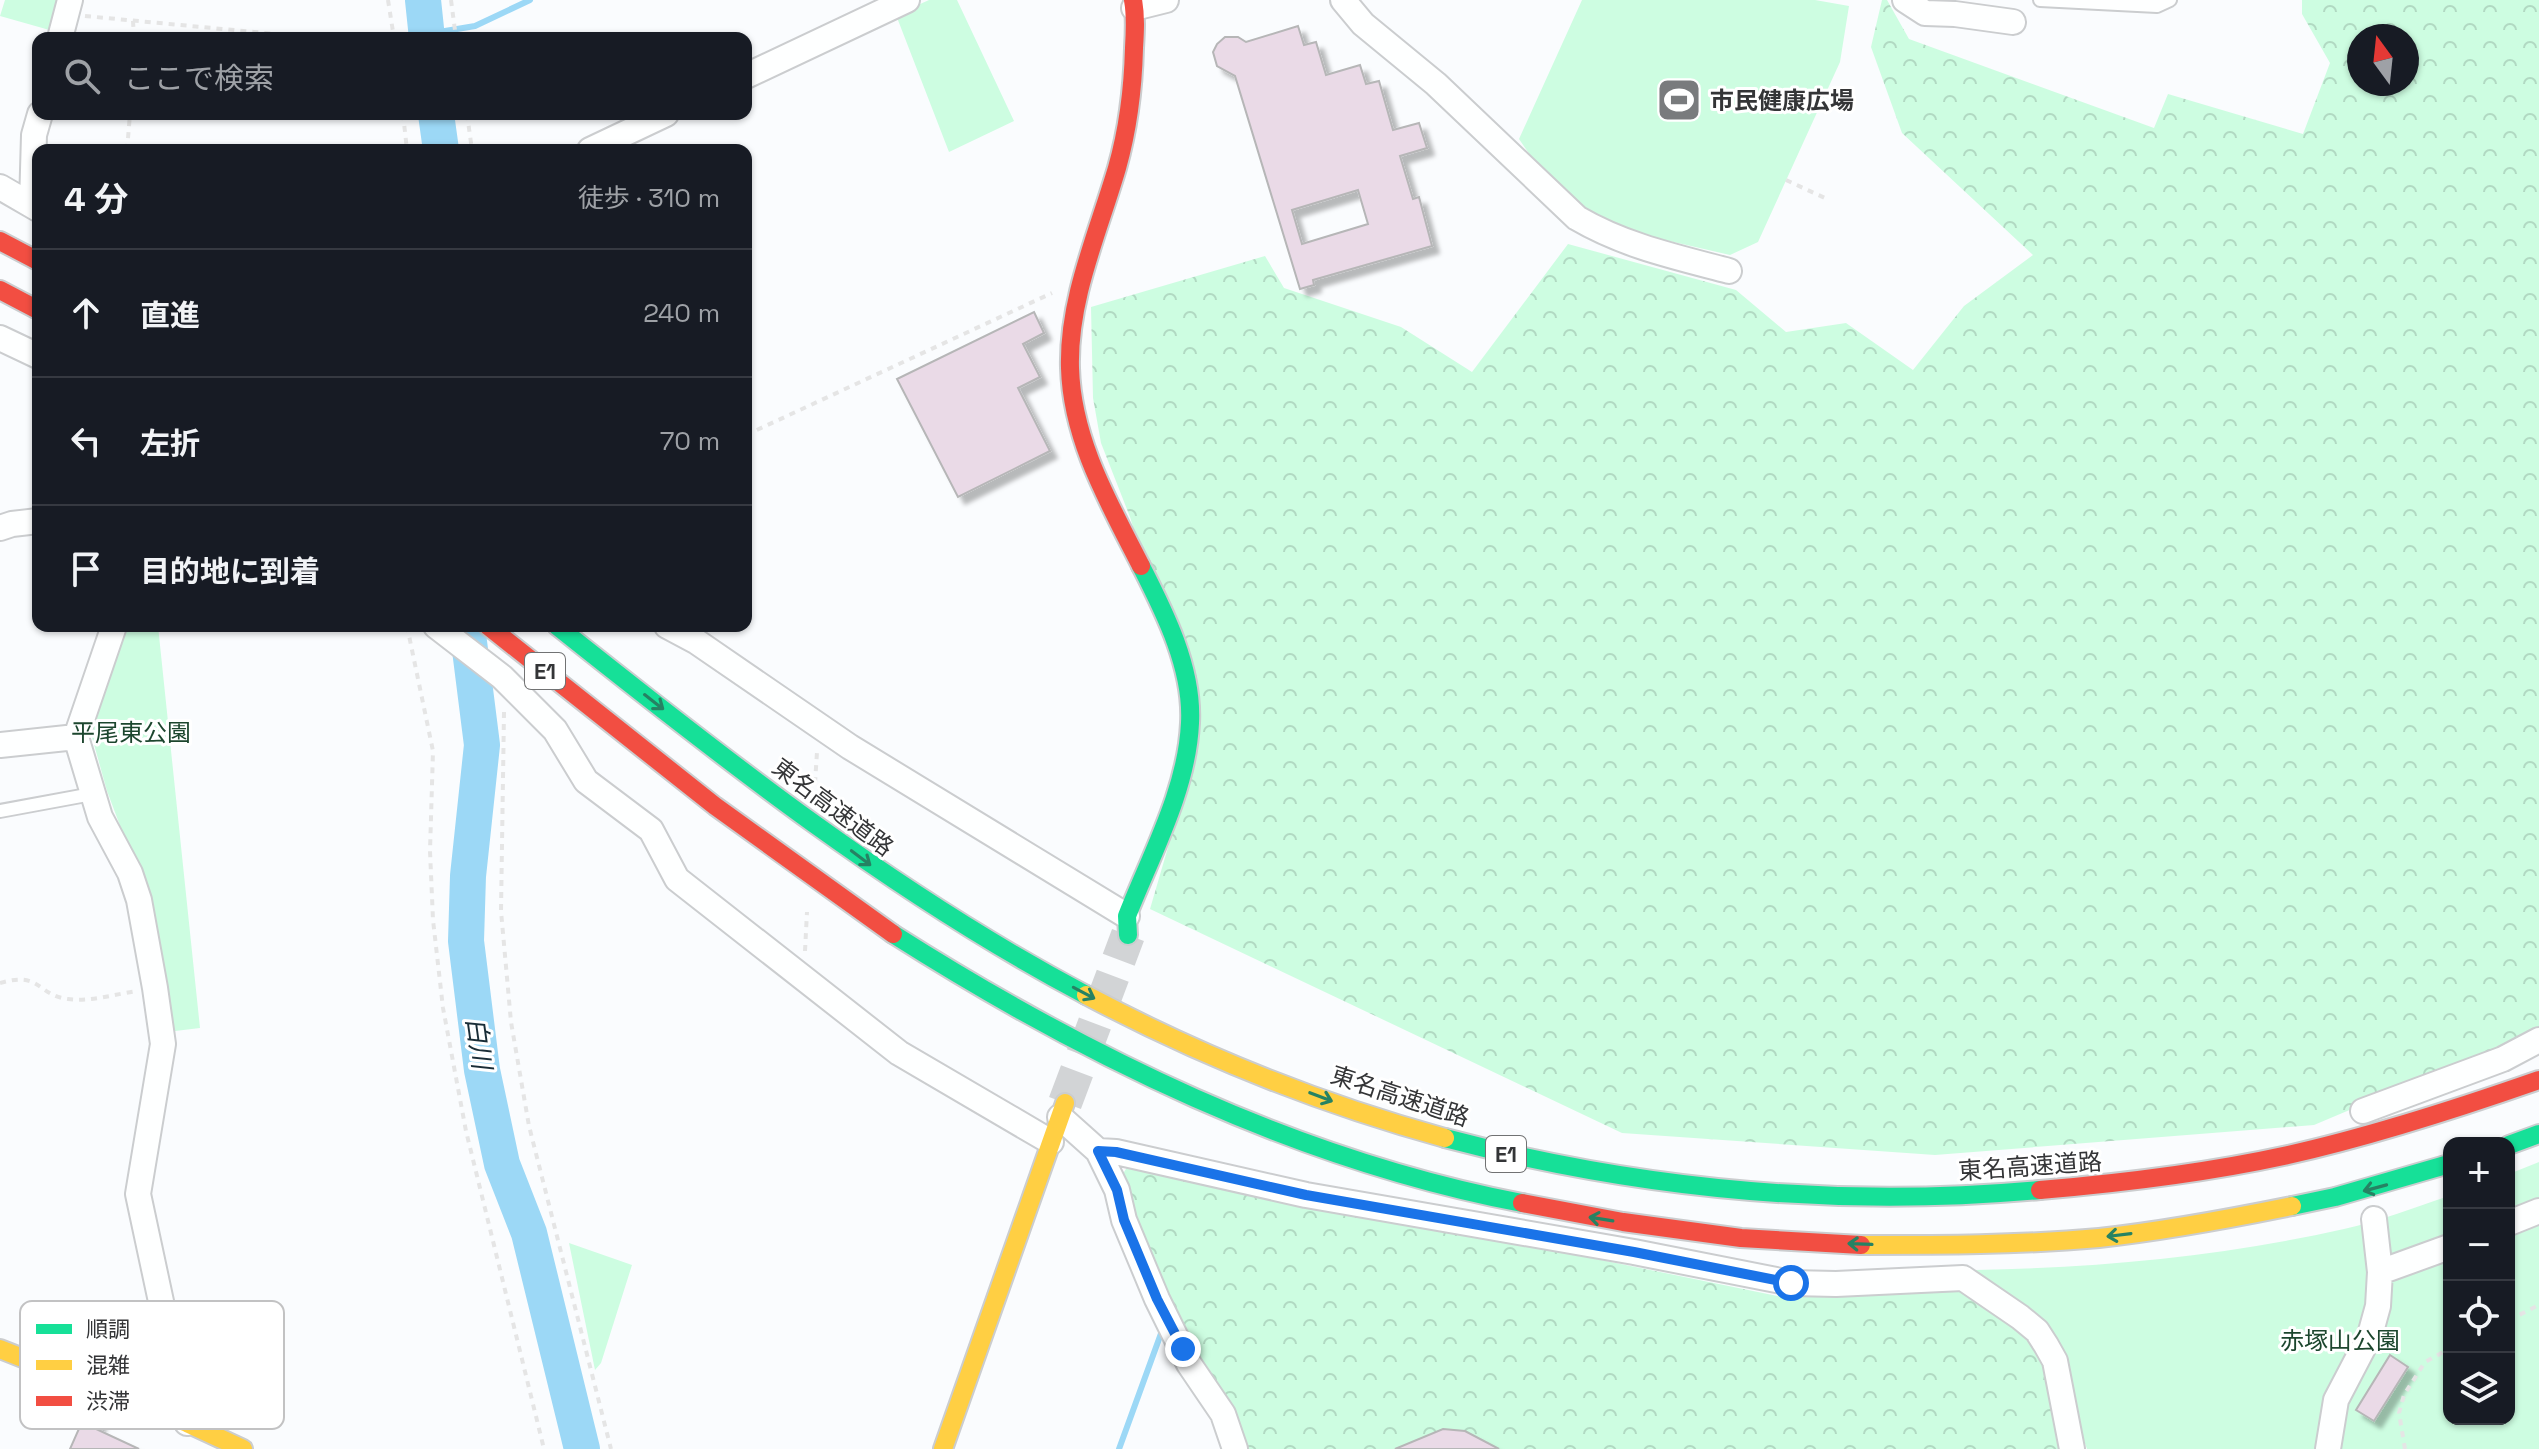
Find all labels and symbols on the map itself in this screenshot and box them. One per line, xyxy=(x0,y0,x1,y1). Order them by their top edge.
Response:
north arrow xyxy=(2347,24,2419,96)
sports icon: 市民健康広場 xyxy=(1655,76,1703,124)
place label: 市民健康広場 xyxy=(1710,85,1854,116)
road number: E1 xyxy=(525,653,565,689)
one-way arrow xyxy=(642,693,664,710)
park label: 平尾東公園 xyxy=(71,717,191,748)
street label: 東名高速道路 xyxy=(766,751,900,863)
one-way arrow xyxy=(850,850,872,867)
one-way arrow xyxy=(1071,985,1095,1001)
water label: 白川 xyxy=(459,1015,500,1074)
street label: 東名高速道路 xyxy=(1327,1059,1473,1133)
one-way arrow xyxy=(1308,1091,1333,1105)
road number: E1 xyxy=(1486,1136,1526,1172)
street label: 東名高速道路 xyxy=(1957,1146,2103,1186)
one-way arrow xyxy=(2362,1181,2388,1196)
one-way arrow xyxy=(1589,1210,1614,1225)
one-way arrow xyxy=(2107,1228,2132,1243)
one-way arrow xyxy=(1847,1236,1874,1251)
route start xyxy=(1773,1265,1809,1301)
legend xyxy=(20,1301,284,1429)
text: 順調 xyxy=(86,1315,130,1343)
park label: 赤塚山公園 xyxy=(2280,1325,2400,1356)
route end xyxy=(1165,1331,1201,1367)
text: 混雑 xyxy=(86,1351,130,1379)
text: 渋滞 xyxy=(86,1387,130,1415)

